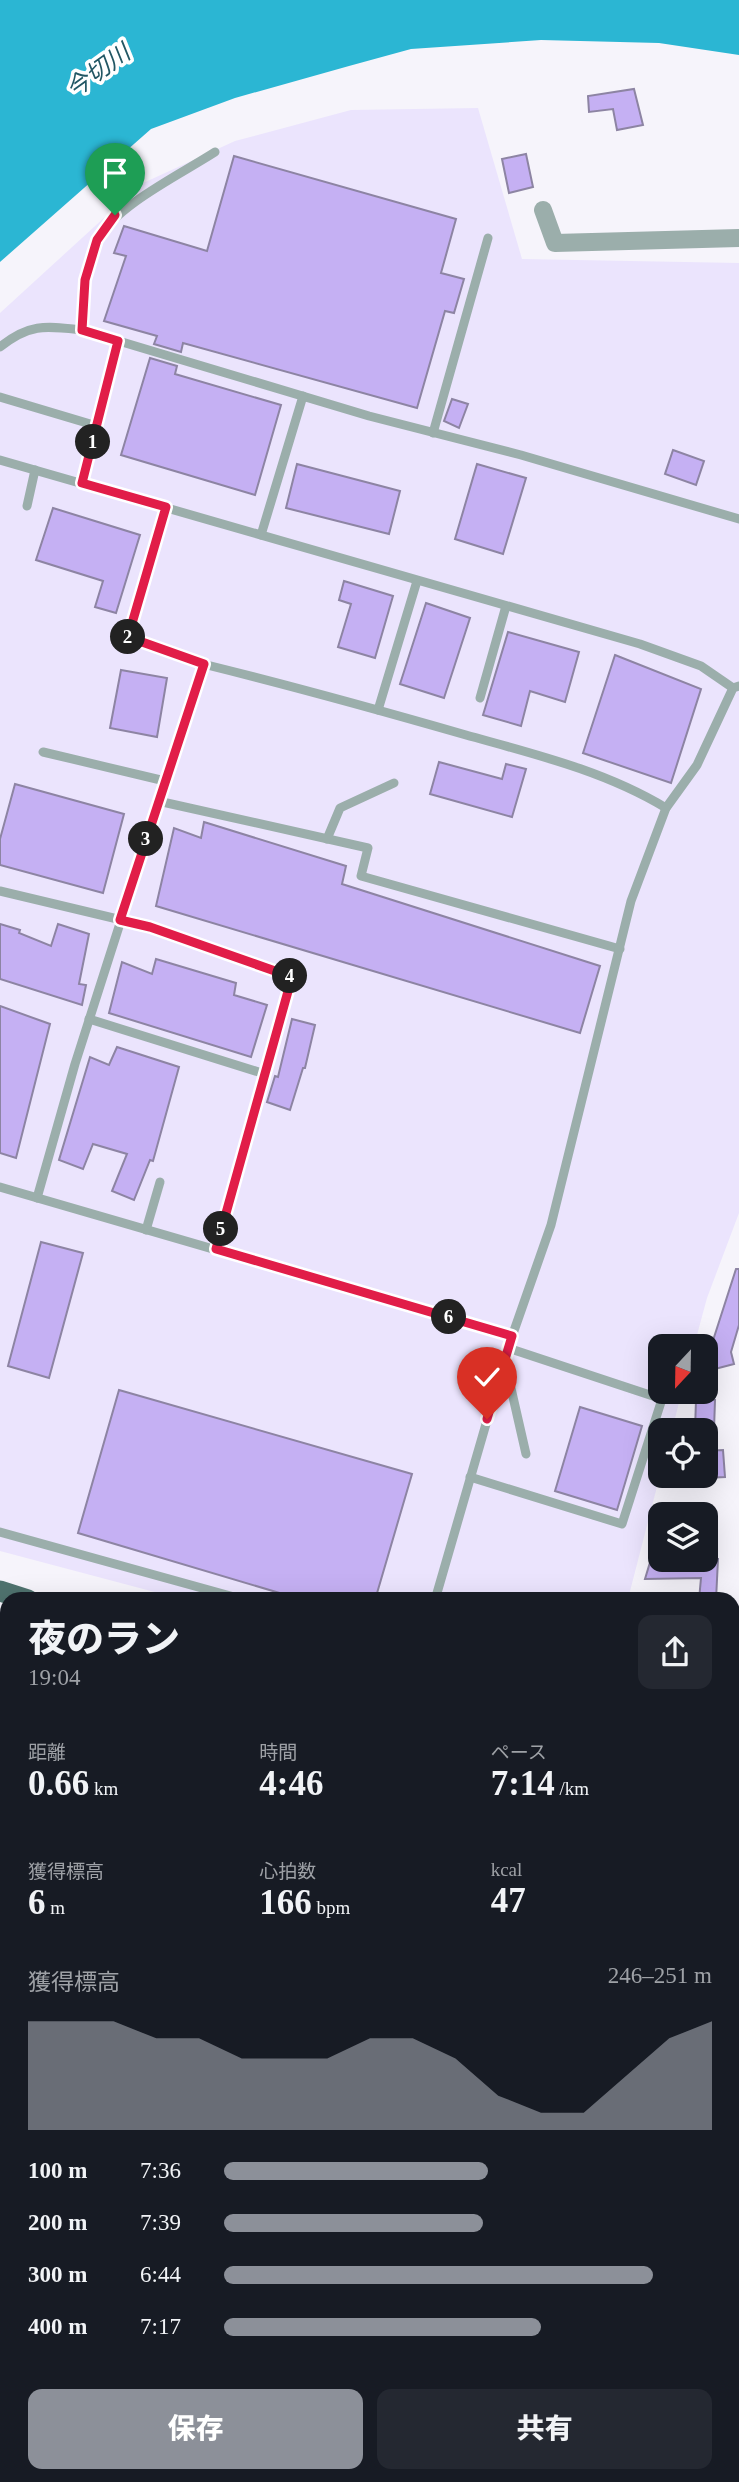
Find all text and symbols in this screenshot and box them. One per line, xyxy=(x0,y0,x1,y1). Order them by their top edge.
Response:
water label: 今切川 xyxy=(61,38,137,103)
pin xyxy=(85,143,145,215)
icon: arrive xyxy=(96,154,134,192)
pin: 1 xyxy=(76,424,110,460)
text: 1 xyxy=(88,431,97,452)
pin: 2 xyxy=(110,620,146,654)
text: 2 xyxy=(123,626,132,647)
pin: 3 xyxy=(128,822,164,856)
text: 3 xyxy=(141,828,150,849)
pin: 4 xyxy=(272,958,308,993)
text: 4 xyxy=(285,965,294,986)
pin: 5 xyxy=(204,1212,238,1246)
text: 5 xyxy=(216,1218,225,1239)
pin: 6 xyxy=(432,1300,466,1334)
text: 6 xyxy=(444,1306,453,1327)
north arrow xyxy=(648,1334,718,1404)
map controls xyxy=(648,1334,718,1572)
pin xyxy=(457,1347,517,1419)
icon: check xyxy=(468,1358,506,1396)
button: locate xyxy=(648,1418,718,1488)
button: layers xyxy=(648,1502,718,1572)
button: share xyxy=(638,1615,712,1689)
text: 夜のラン xyxy=(28,1618,180,1660)
text: 19:04 xyxy=(28,1665,80,1690)
text: 距離 xyxy=(28,1742,66,1763)
text: 時間 xyxy=(259,1742,297,1763)
text: ペース xyxy=(491,1742,547,1763)
text: 0.66 xyxy=(28,1764,89,1803)
text: 4:46 xyxy=(259,1764,323,1803)
text: 7:14 xyxy=(491,1764,555,1803)
text: km xyxy=(89,1778,118,1799)
text: /km xyxy=(555,1778,589,1799)
text: kcal xyxy=(491,1859,522,1880)
text: 獲得標高 xyxy=(28,1861,104,1882)
text: 心拍数 xyxy=(259,1861,316,1882)
text: 47 xyxy=(491,1881,526,1920)
text: 6 xyxy=(28,1883,46,1922)
text: 166 xyxy=(259,1883,312,1922)
text: m xyxy=(46,1897,65,1918)
text: bpm xyxy=(312,1897,350,1918)
text: 246–251 m xyxy=(608,1963,712,1988)
text: 獲得標高 xyxy=(28,1970,120,1995)
text: 100 m xyxy=(28,2158,87,2183)
text: 7:36 xyxy=(140,2158,181,2183)
text: 200 m xyxy=(28,2210,87,2235)
text: 7:39 xyxy=(140,2210,181,2235)
text: 300 m xyxy=(28,2262,87,2287)
text: 6:44 xyxy=(140,2262,181,2287)
text: 400 m xyxy=(28,2314,87,2339)
text: 7:17 xyxy=(140,2314,181,2339)
button: 保存 xyxy=(28,2389,363,2469)
button: 共有 xyxy=(377,2389,712,2469)

